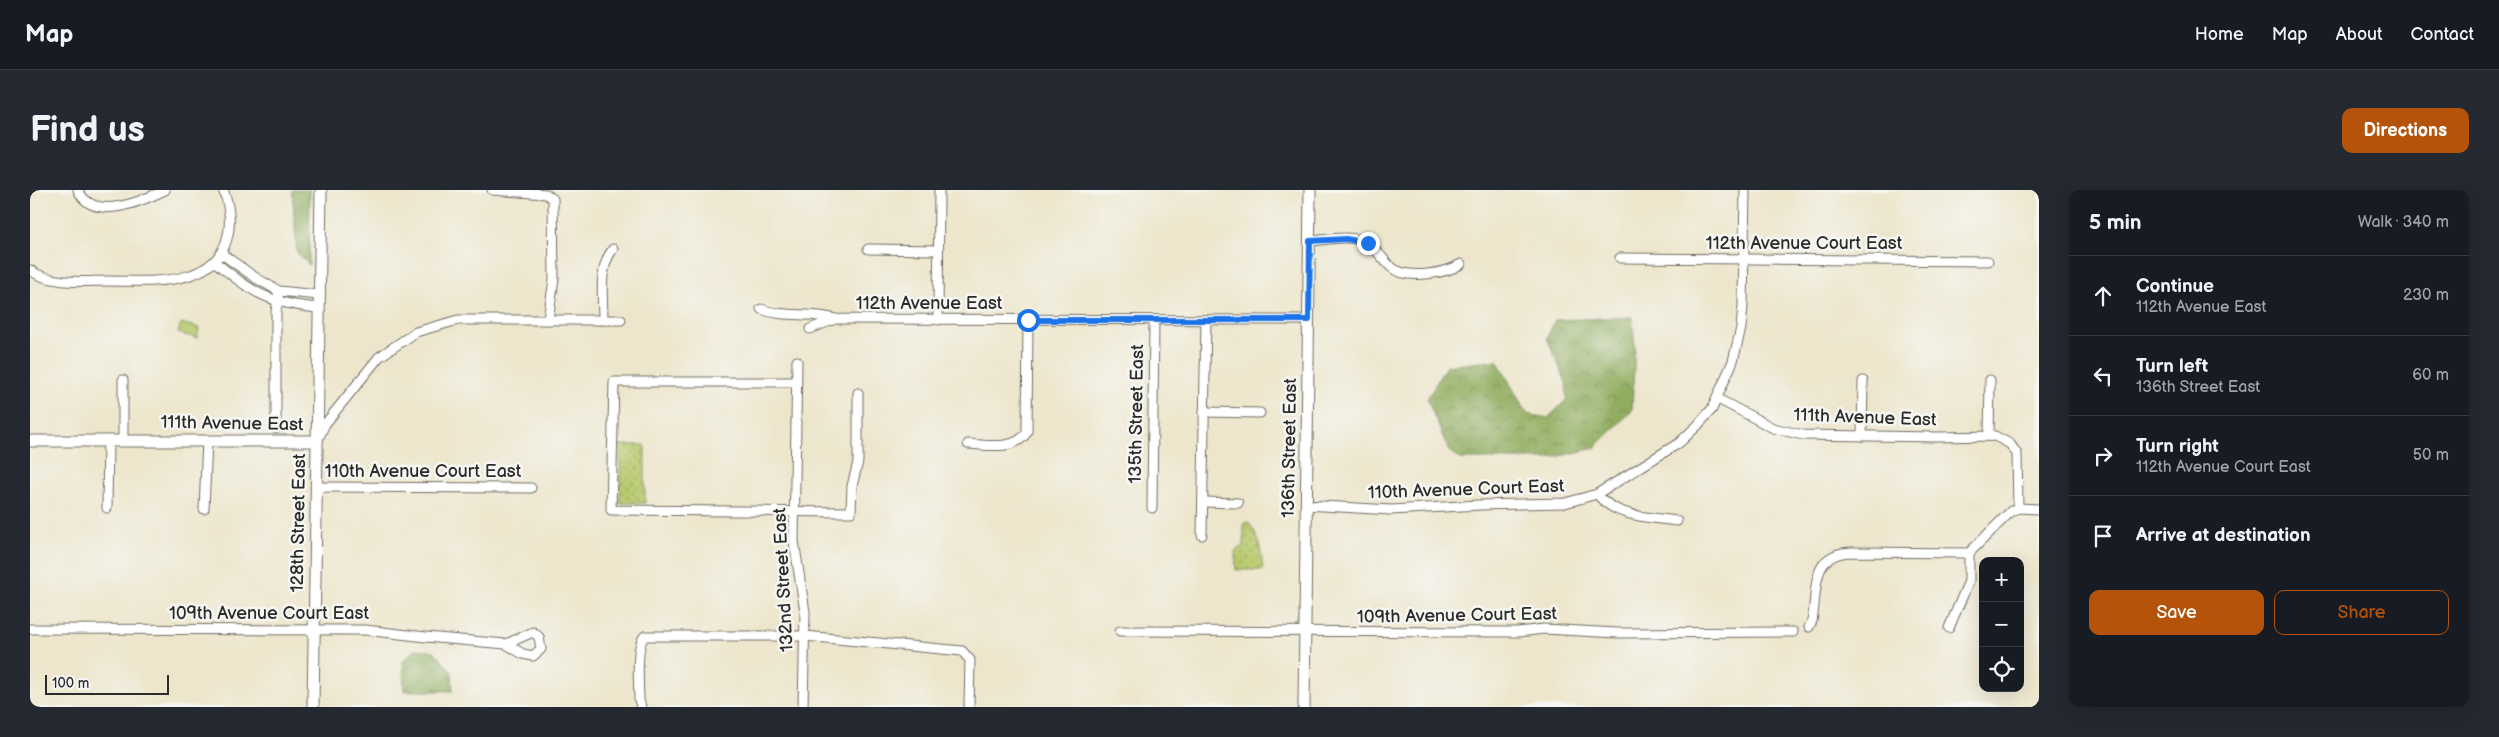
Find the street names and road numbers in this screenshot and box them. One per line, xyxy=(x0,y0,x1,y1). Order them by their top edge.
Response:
street label: 112th Avenue Court East xyxy=(1706,233,1903,254)
street label: 112th Avenue East xyxy=(856,293,1003,314)
street label: 135th Street East xyxy=(1125,344,1148,484)
street label: 136th Street East xyxy=(1278,377,1301,518)
street label: 111th Avenue East xyxy=(1793,405,1937,431)
street label: 111th Avenue East xyxy=(160,412,304,435)
street label: 128th Street East xyxy=(287,453,310,593)
street label: 110th Avenue Court East xyxy=(325,461,522,482)
street label: 110th Avenue Court East xyxy=(1367,476,1565,503)
street label: 132nd Street East xyxy=(769,507,798,653)
street label: 109th Avenue Court East xyxy=(169,603,369,624)
street label: 109th Avenue Court East xyxy=(1357,603,1558,628)

